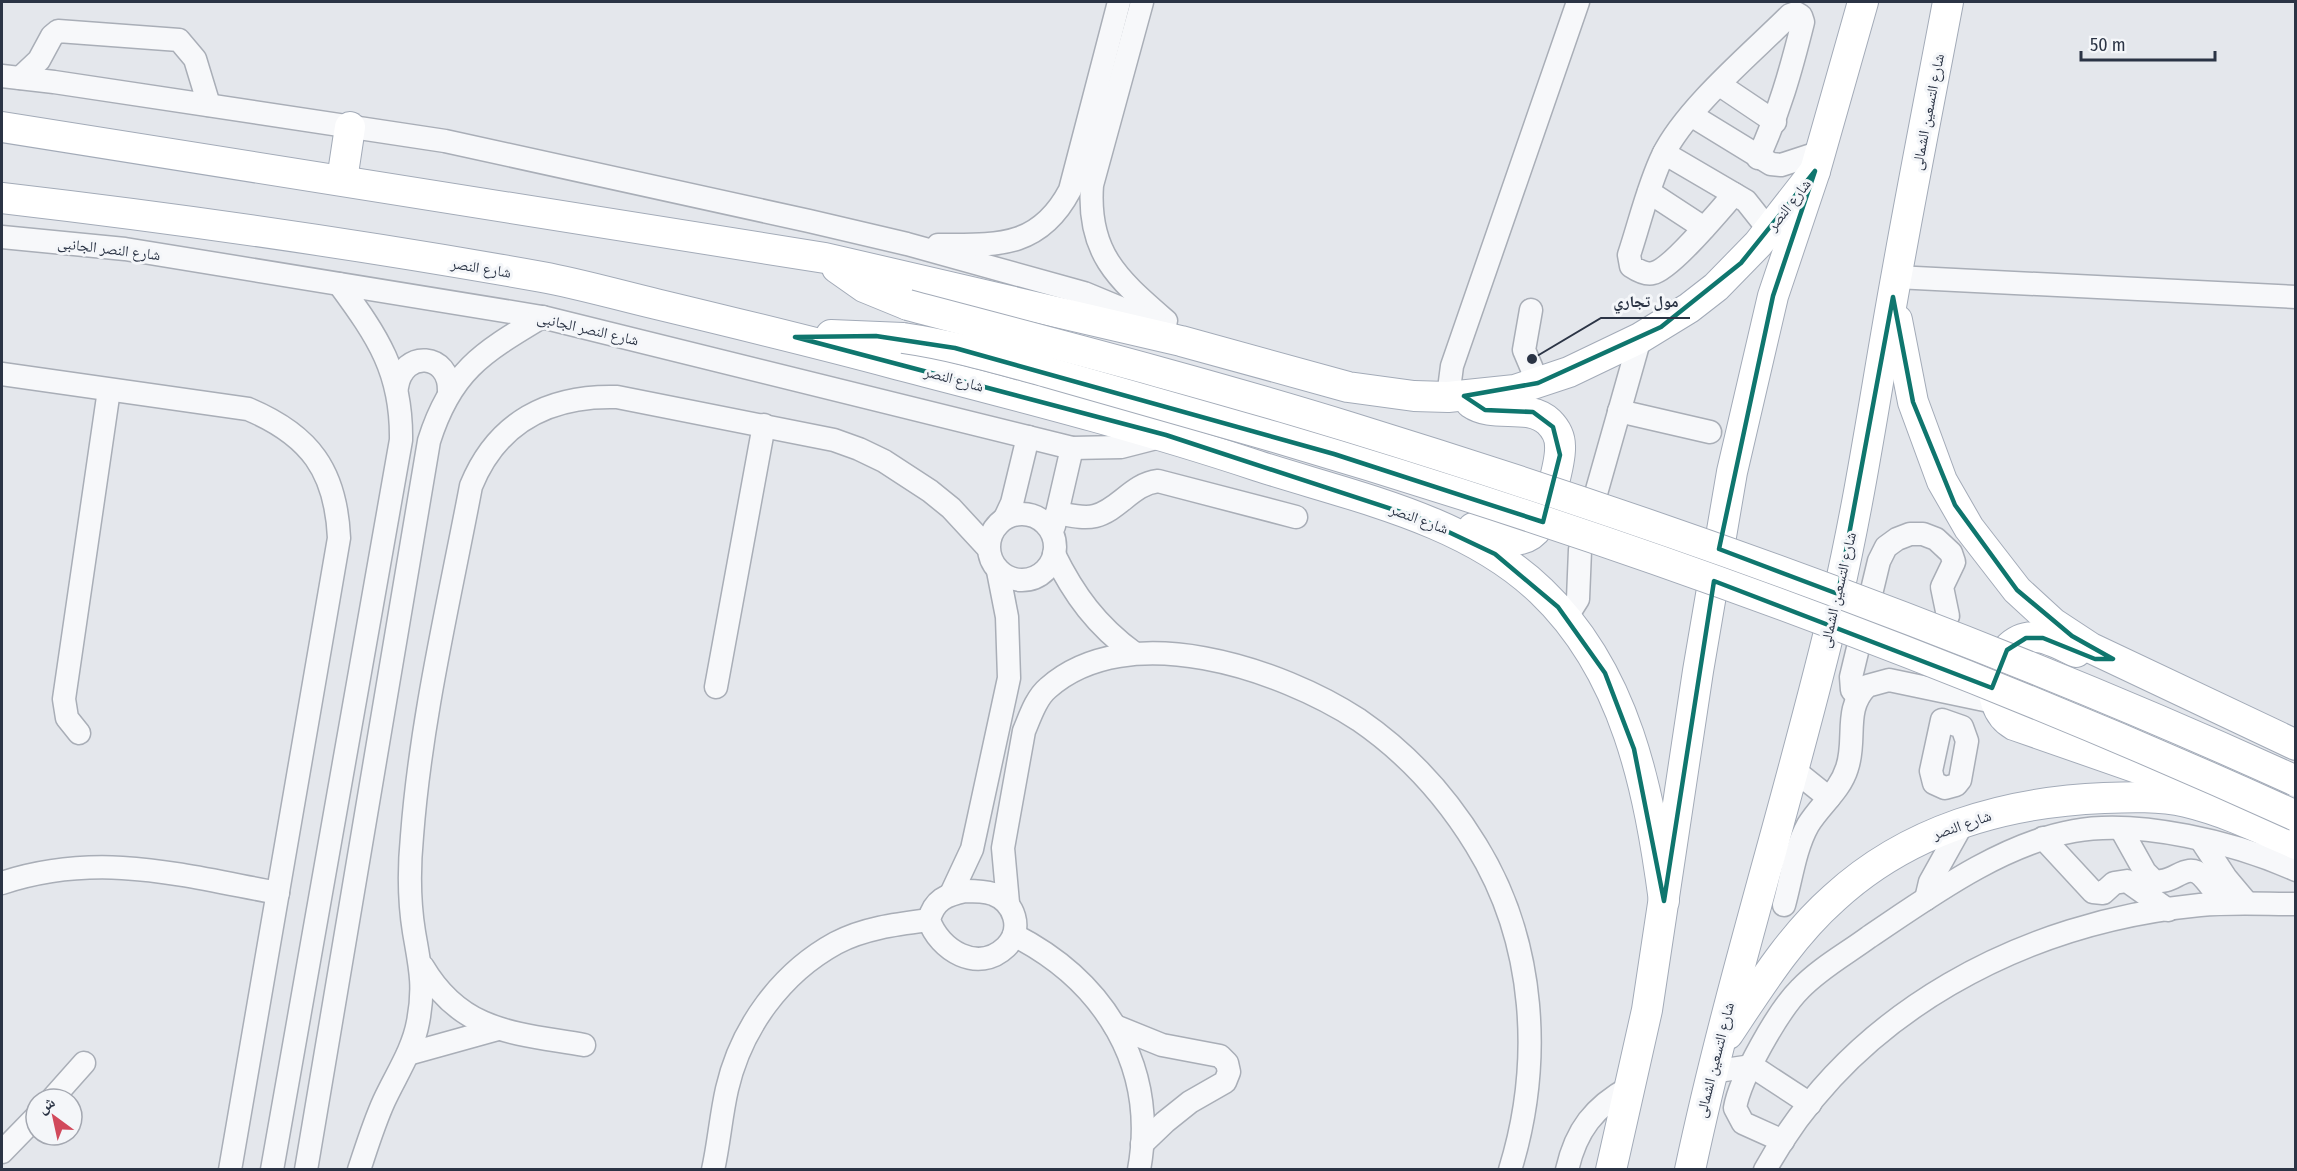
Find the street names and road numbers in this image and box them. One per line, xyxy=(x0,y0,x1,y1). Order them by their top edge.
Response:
street label: شارع التسعين الشمالى xyxy=(1908,52,1949,172)
street label: شارع النصر xyxy=(1763,175,1816,236)
street label: شارع النصر الجانبى xyxy=(56,234,162,265)
street label: شارع النصر xyxy=(448,254,513,283)
street label: شارع النصر الجانبى xyxy=(535,309,641,350)
street label: شارع النصر xyxy=(921,362,986,397)
street label: شارع النصر xyxy=(1386,500,1451,539)
street label: شارع التسعين الشمالى xyxy=(1816,530,1861,650)
street label: شارع النصر xyxy=(1929,807,1994,845)
street label: شارع التسعين الشمالى xyxy=(1692,1000,1739,1120)

